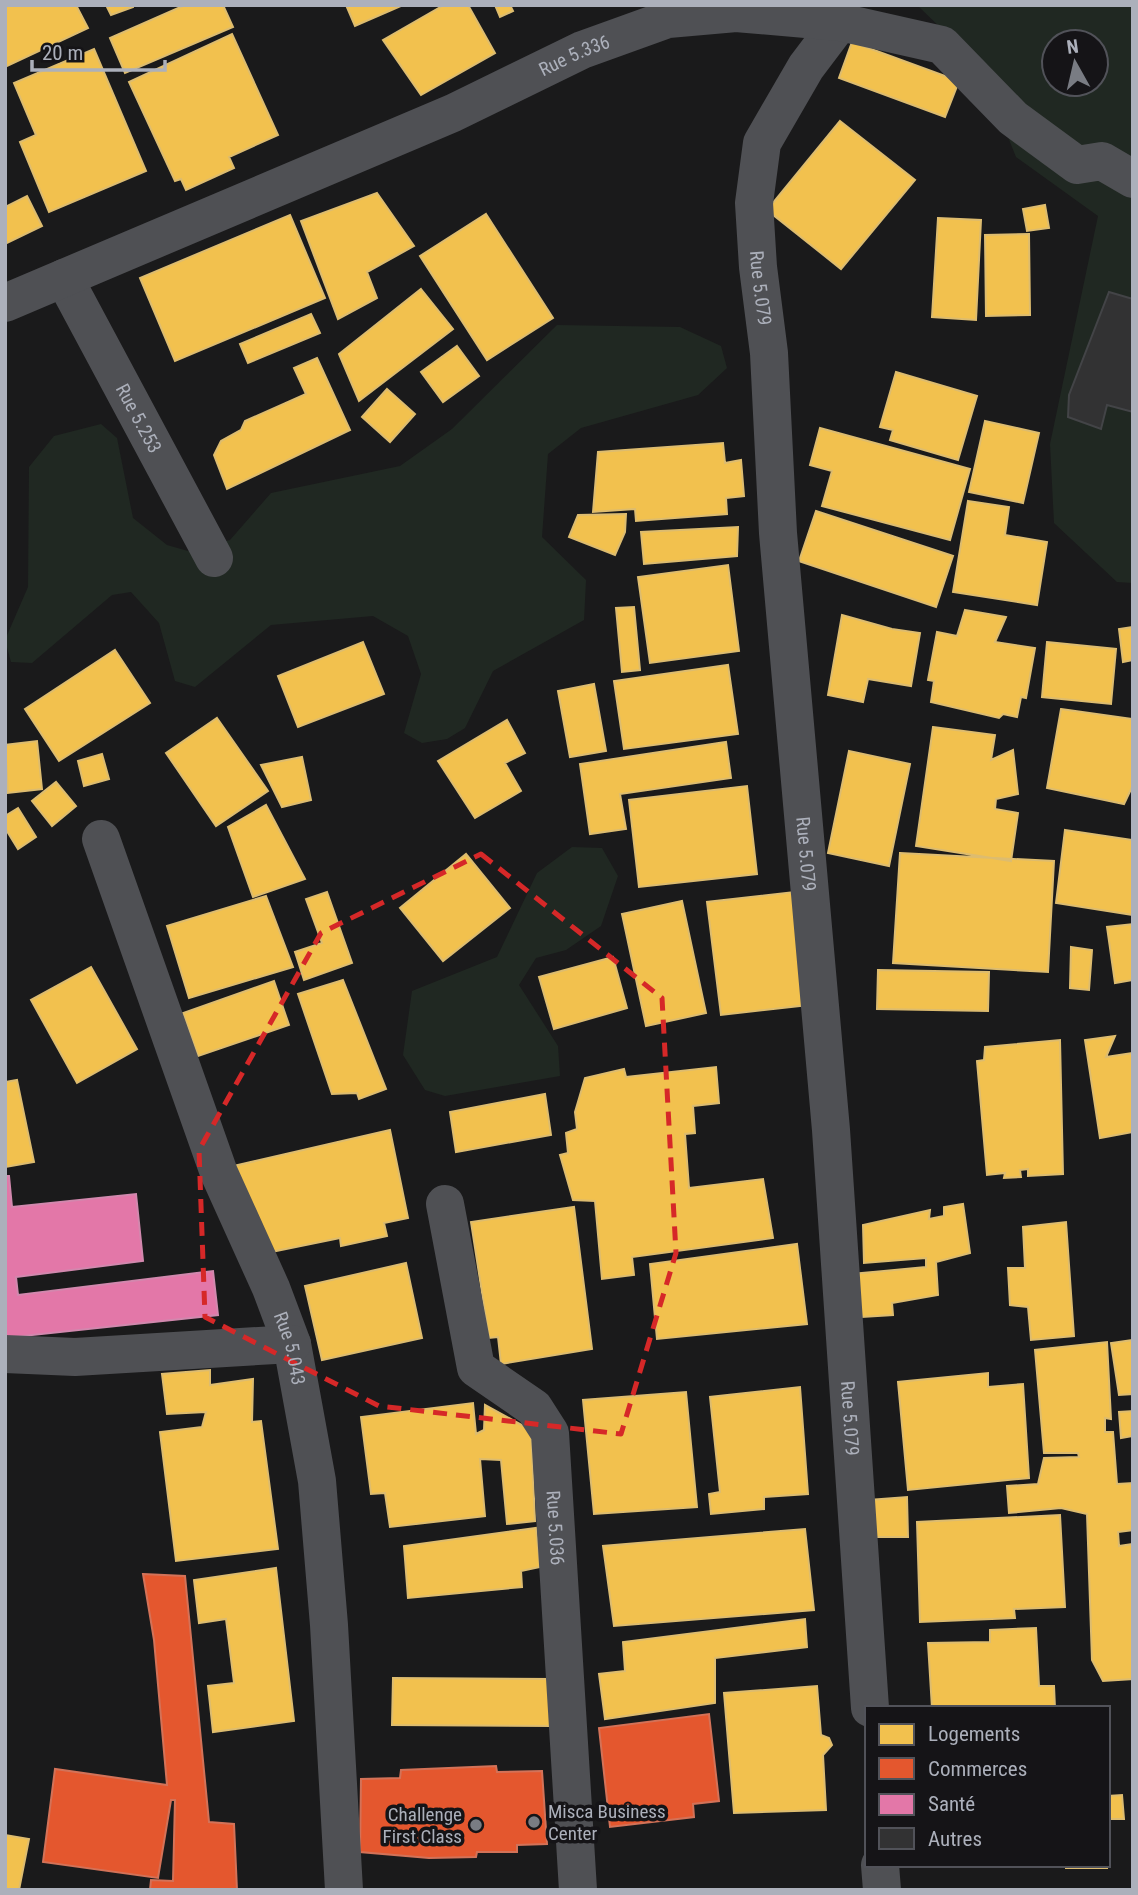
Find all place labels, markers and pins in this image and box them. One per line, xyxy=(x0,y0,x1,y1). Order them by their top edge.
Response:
place label: Misca Business Center xyxy=(548,1800,666,1845)
place label: Challenge First Class xyxy=(383,1803,462,1848)
marker: Misca Business Center xyxy=(526,1814,542,1830)
marker: Challenge First Class xyxy=(468,1817,484,1833)

